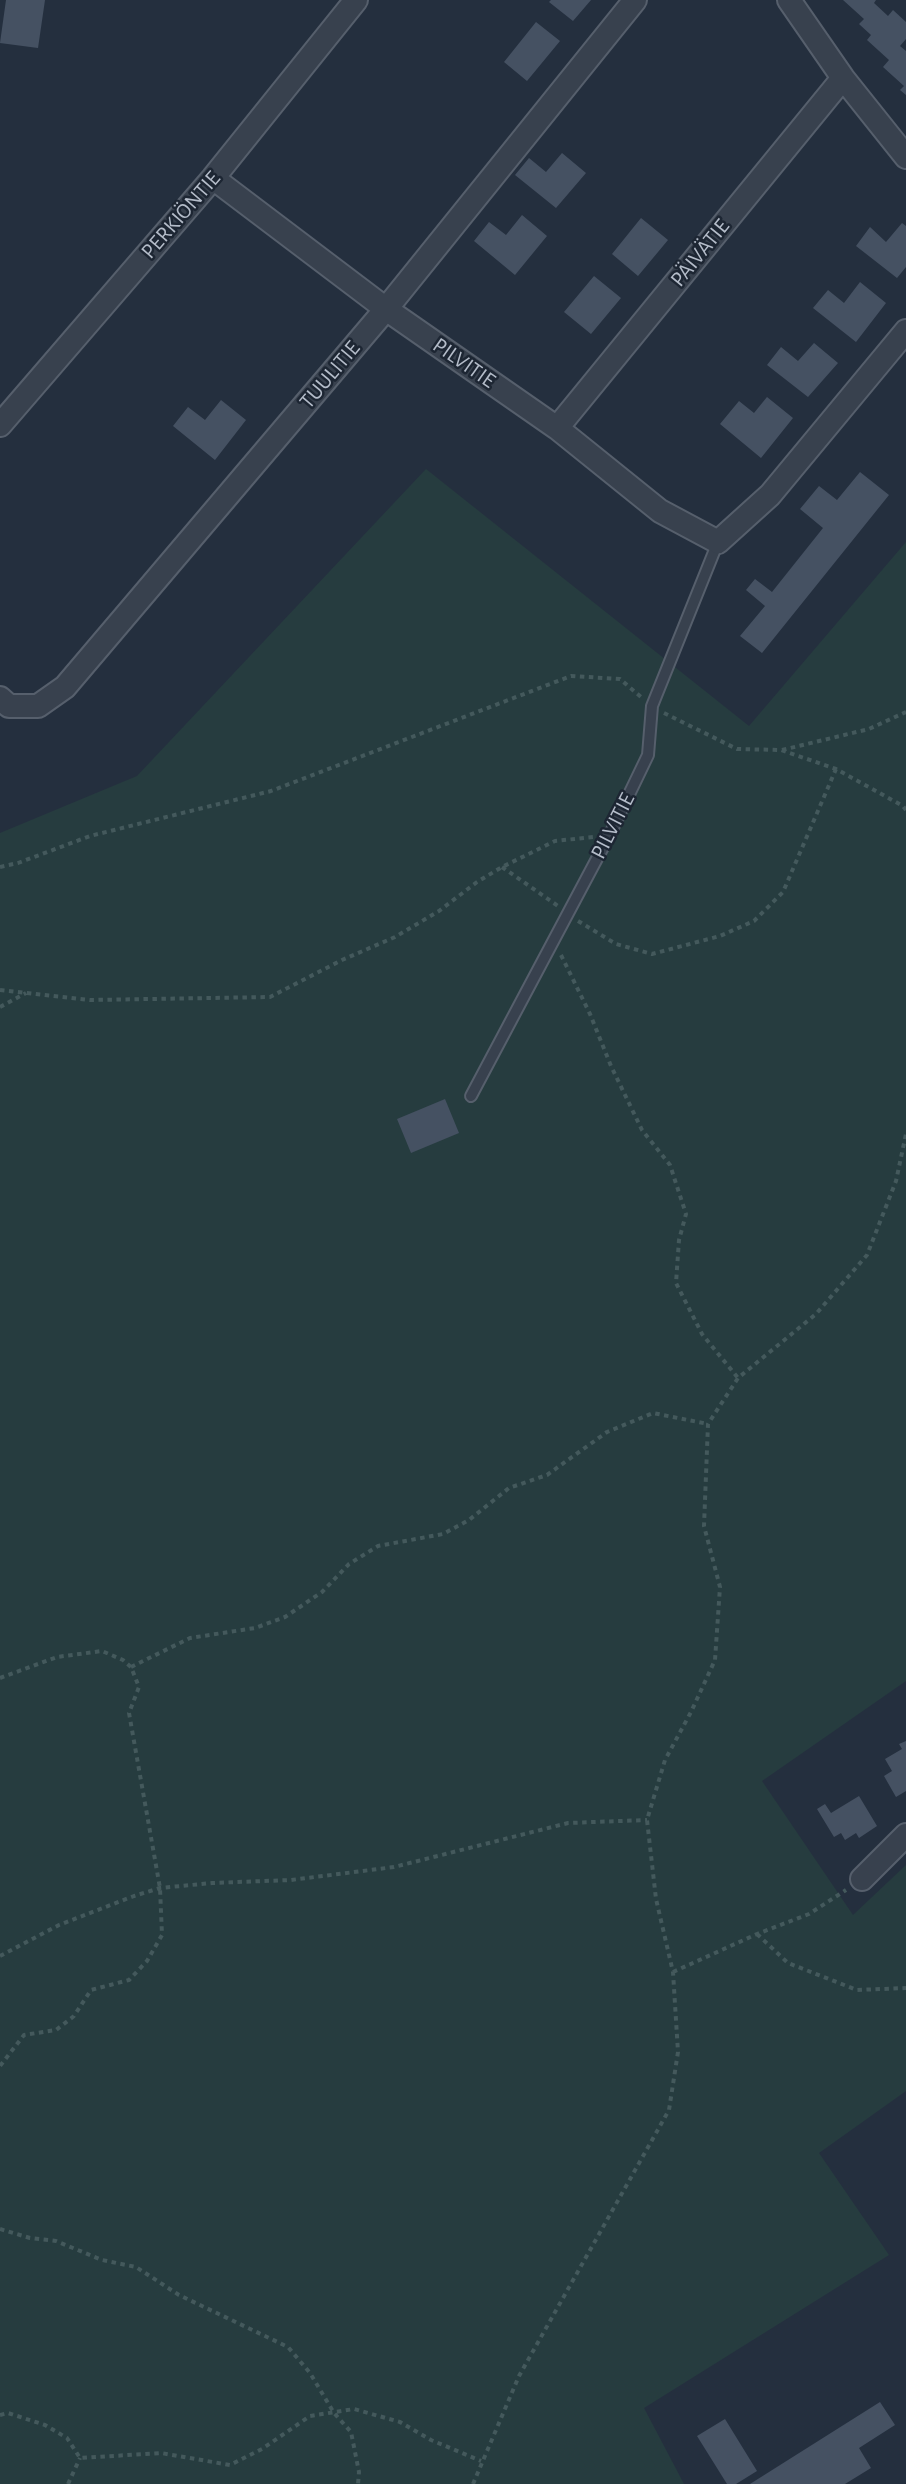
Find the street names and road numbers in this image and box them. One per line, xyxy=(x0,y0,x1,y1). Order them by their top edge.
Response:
street label: PERKIÖNTIE xyxy=(136,166,226,264)
street label: PÄIVÄTIE xyxy=(665,214,735,292)
street label: PILVITIE xyxy=(427,332,501,394)
street label: TUULITIE xyxy=(294,336,366,414)
street label: PILVITIE xyxy=(585,789,641,863)

